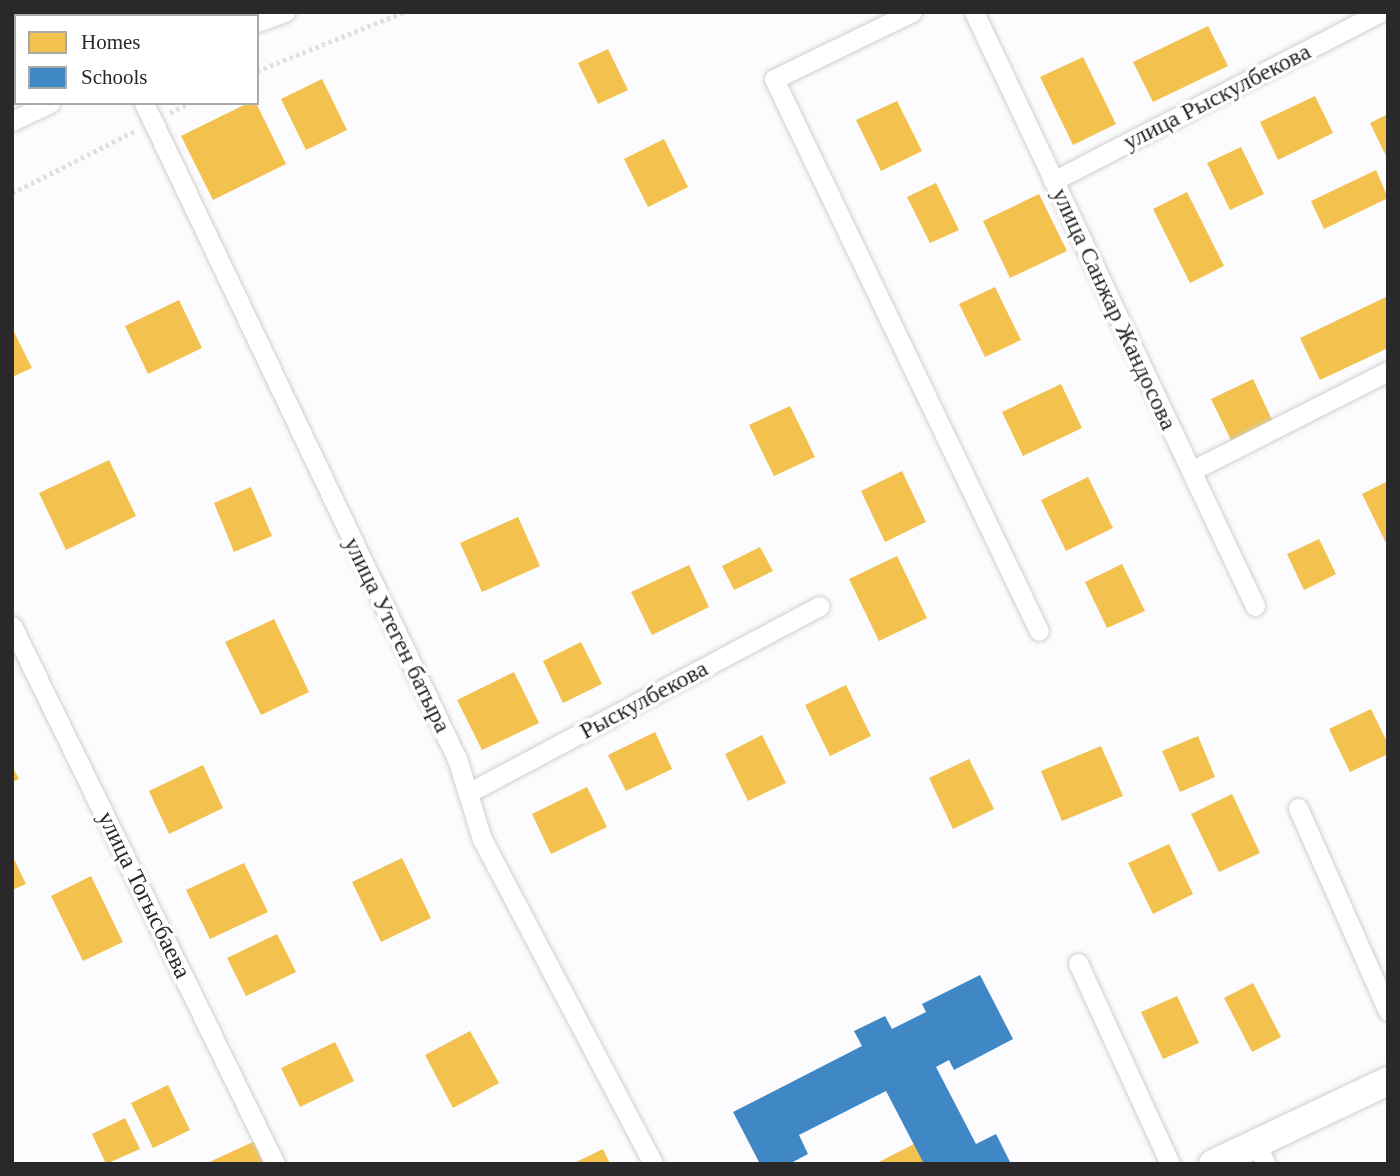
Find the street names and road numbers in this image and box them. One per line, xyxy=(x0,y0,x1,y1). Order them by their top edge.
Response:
street label: улица Рыскулбекова xyxy=(1119,37,1315,157)
street label: улица Санжар Жандосова xyxy=(1045,183,1183,435)
street label: улица Утеген батыра xyxy=(337,533,457,737)
street label: Рыскулбекова xyxy=(575,654,713,746)
street label: улица Тогысбаева xyxy=(91,807,197,983)

